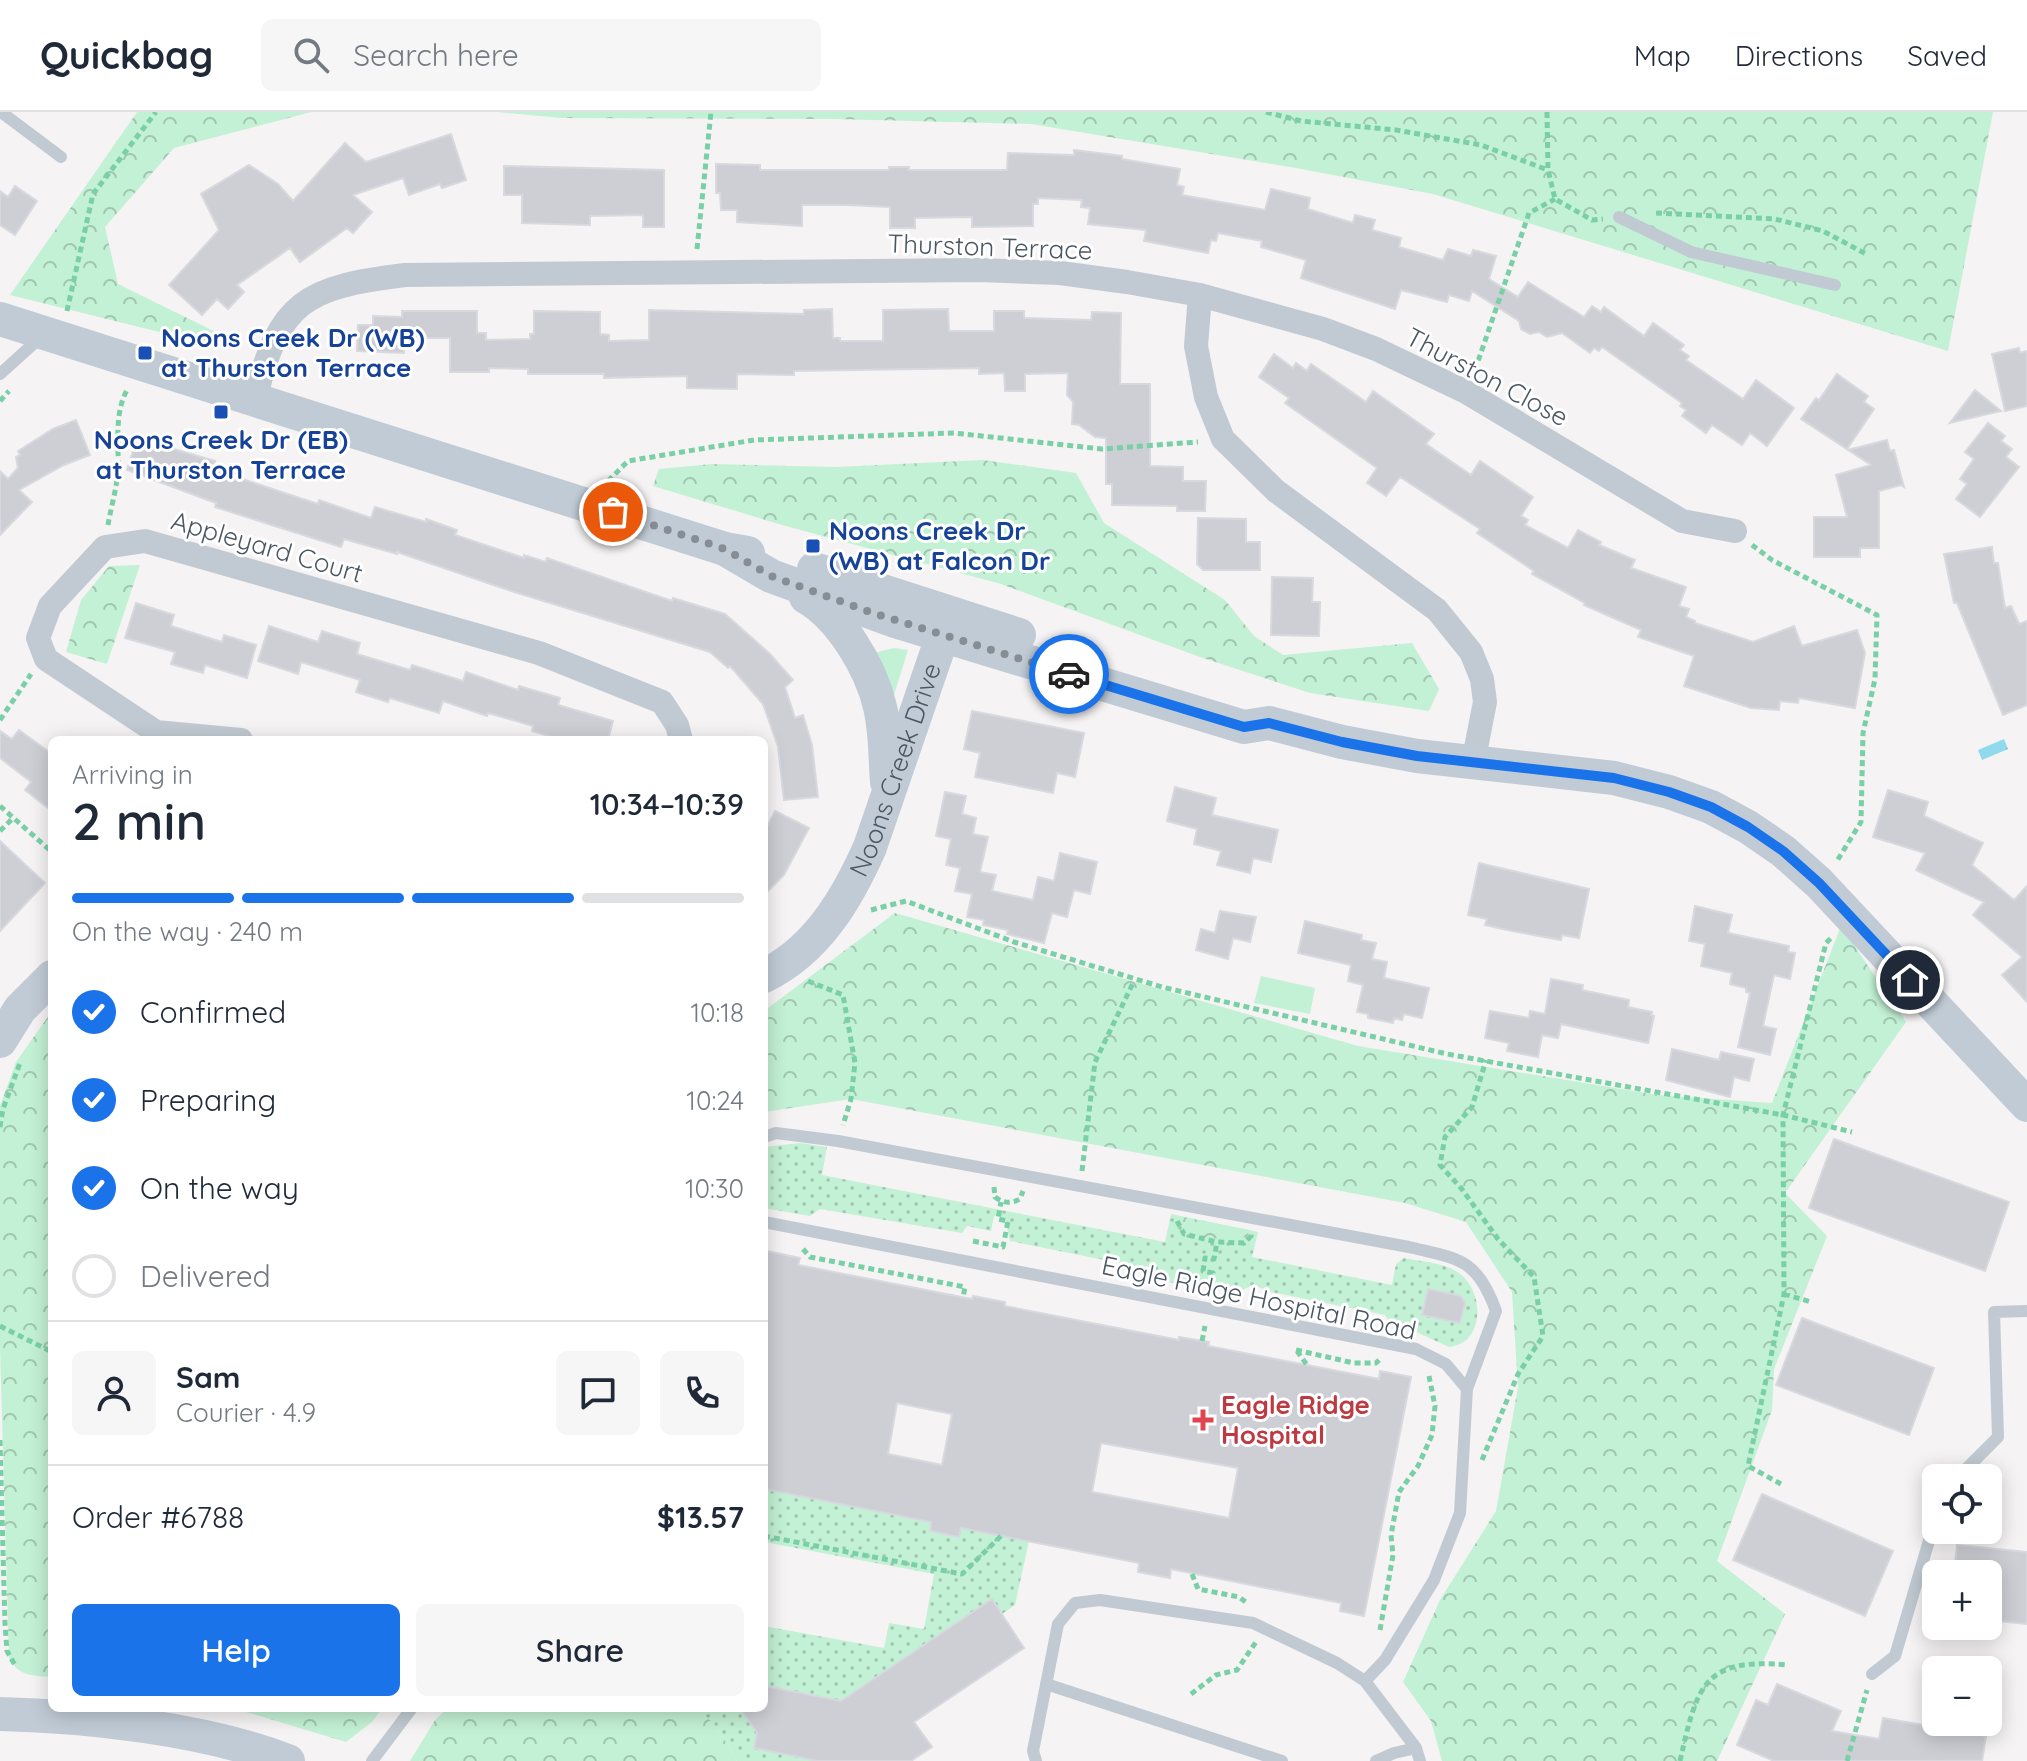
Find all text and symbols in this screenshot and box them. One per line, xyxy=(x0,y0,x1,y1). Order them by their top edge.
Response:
search box xyxy=(261,19,821,91)
text: Quickbag xyxy=(40,31,213,79)
icon: search xyxy=(289,33,333,77)
text: Search here xyxy=(353,36,519,74)
text: Map xyxy=(1634,38,1691,73)
text: Directions xyxy=(1735,38,1863,73)
text: Saved xyxy=(1907,38,1987,73)
street label: Thurston Terrace xyxy=(887,226,1093,267)
street label: Thurston Close xyxy=(1400,320,1574,433)
place label: Noons Creek Dr (WB) at Thurston Terrace xyxy=(161,321,425,384)
marker: Noons Creek Dr (WB) at Thurston Terrace xyxy=(136,344,154,362)
marker: Noons Creek Dr (EB) at Thurston Terrace xyxy=(212,403,230,421)
place label: Noons Creek Dr (EB) at Thurston Terrace xyxy=(94,423,348,486)
pin xyxy=(579,478,647,546)
icon: bag xyxy=(591,490,635,534)
street label: Appleyard Court xyxy=(168,503,367,590)
place label: Noons Creek Dr (WB) at Falcon Dr xyxy=(829,514,1050,577)
marker: Noons Creek Dr (WB) at Falcon Dr xyxy=(804,537,822,555)
courier xyxy=(1029,634,1109,714)
icon: car xyxy=(1047,652,1091,696)
street label: Noons Creek Drive xyxy=(842,658,948,882)
text: Arriving in xyxy=(72,758,193,791)
text: 10:34–10:39 xyxy=(590,785,744,823)
text: 2 min xyxy=(72,788,206,853)
text: On the way · 240 m xyxy=(72,915,303,948)
pin xyxy=(1876,946,1944,1014)
icon: home xyxy=(1888,958,1932,1002)
icon: check xyxy=(72,990,116,1034)
text: Confirmed xyxy=(140,993,286,1031)
text: 10:18 xyxy=(690,996,744,1029)
icon: check xyxy=(72,1078,116,1122)
text: Preparing xyxy=(140,1081,276,1119)
text: 10:24 xyxy=(686,1084,744,1117)
icon: check xyxy=(72,1166,116,1210)
text: On the way xyxy=(140,1169,299,1207)
text: 10:30 xyxy=(685,1172,744,1205)
street label: Eagle Ridge Hospital Road xyxy=(1099,1248,1419,1347)
text: Delivered xyxy=(140,1257,271,1295)
button: person xyxy=(72,1351,156,1435)
button: chat xyxy=(556,1351,640,1435)
button: phone xyxy=(660,1351,744,1435)
text: Sam xyxy=(176,1358,240,1396)
place label: Eagle Ridge Hospital xyxy=(1221,1388,1370,1451)
text: Courier · 4.9 xyxy=(176,1396,316,1429)
marker: Eagle Ridge Hospital xyxy=(1192,1409,1214,1431)
map controls xyxy=(1922,1464,2002,1736)
button: locate xyxy=(1922,1464,2002,1544)
text: Order #6788 xyxy=(72,1498,244,1536)
text: $13.57 xyxy=(657,1498,744,1536)
button: + xyxy=(1922,1560,2002,1640)
button: Help xyxy=(72,1604,400,1696)
button: Share xyxy=(416,1604,744,1696)
button: − xyxy=(1922,1656,2002,1736)

